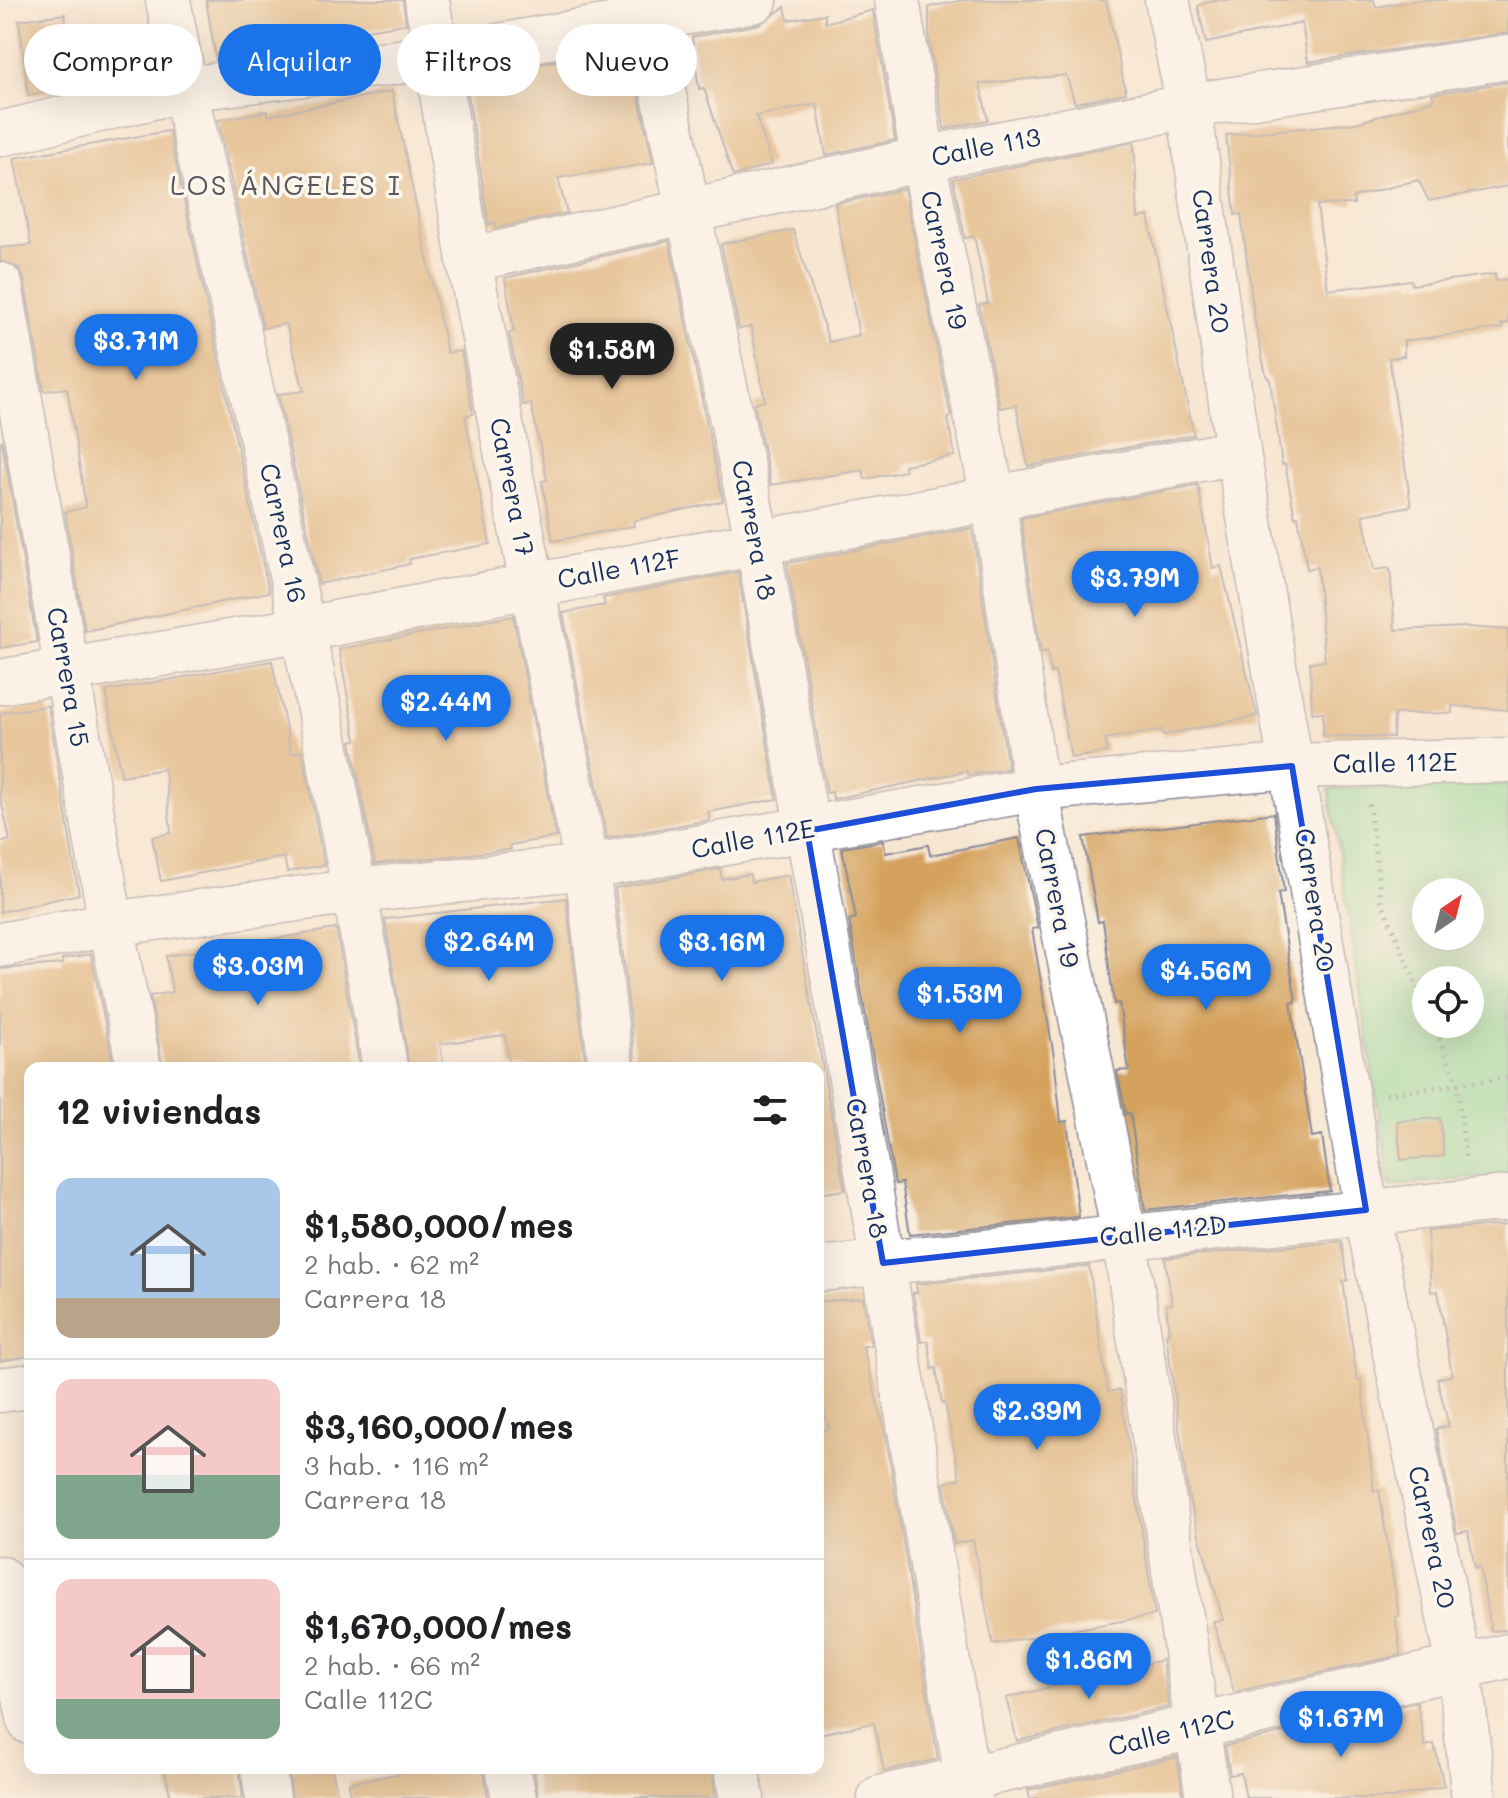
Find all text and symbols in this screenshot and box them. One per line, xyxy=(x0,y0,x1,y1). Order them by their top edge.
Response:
chip: Comprar xyxy=(24,24,202,96)
chip: Alquilar xyxy=(218,24,381,96)
chip: Filtros xyxy=(397,24,540,96)
chip: Nuevo xyxy=(556,24,697,96)
street label: Calle 113 xyxy=(928,119,1043,173)
district label: LOS ÁNGELES I xyxy=(170,166,402,202)
street label: Carrera 19 xyxy=(914,187,976,333)
street label: Carrera 20 xyxy=(1185,187,1239,335)
pin: $3.71M xyxy=(71,314,201,382)
text: $3.71M xyxy=(93,323,179,357)
pin: $1.58M xyxy=(547,323,677,391)
text: $1.58M xyxy=(568,332,656,366)
street label: Carrera 17 xyxy=(483,415,543,559)
street label: Carrera 18 xyxy=(725,457,785,603)
street label: Carrera 16 xyxy=(253,460,315,606)
street label: Calle 112F xyxy=(555,540,683,596)
pin: $3.79M xyxy=(1070,551,1200,619)
text: $3.79M xyxy=(1090,560,1180,594)
street label: Carrera 15 xyxy=(40,604,98,749)
pin: $2.44M xyxy=(381,675,511,743)
text: $2.44M xyxy=(400,684,492,718)
street label: Calle 112E xyxy=(1332,744,1458,780)
street label: Calle 112E xyxy=(688,810,817,866)
street label: Carrera 19 xyxy=(1028,825,1088,971)
street label: Carrera 20 xyxy=(1288,826,1344,974)
north arrow xyxy=(1412,878,1484,950)
map controls xyxy=(1412,878,1484,1038)
pin: $2.64M xyxy=(424,915,554,983)
pin: $3.16M xyxy=(657,915,787,983)
text: $2.64M xyxy=(443,924,535,958)
text: $3.16M xyxy=(678,924,766,958)
pin: $3.03M xyxy=(193,939,323,1007)
pin: $4.56M xyxy=(1141,944,1271,1012)
text: $3.03M xyxy=(211,948,305,982)
text: $4.56M xyxy=(1160,953,1252,987)
button: locate xyxy=(1412,966,1484,1038)
pin: $1.53M xyxy=(895,967,1025,1035)
text: $1.53M xyxy=(916,976,1004,1010)
text: 12 viviendas xyxy=(56,1088,261,1133)
icon: filters xyxy=(748,1088,792,1132)
street label: Carrera 18 xyxy=(839,1095,897,1241)
text: $1,580,000/mes xyxy=(304,1202,574,1247)
street label: Calle 112D xyxy=(1098,1206,1228,1254)
icon: home xyxy=(120,1210,216,1306)
text: 2 hab. · 62 m² xyxy=(304,1247,479,1281)
text: Carrera 18 xyxy=(304,1281,446,1315)
pin: $2.39M xyxy=(972,1384,1102,1452)
text: $2.39M xyxy=(992,1393,1082,1427)
text: $3,160,000/mes xyxy=(304,1403,574,1448)
icon: home xyxy=(120,1411,216,1507)
text: 3 hab. · 116 m² xyxy=(304,1448,488,1482)
street label: Carrera 20 xyxy=(1401,1462,1465,1611)
text: Carrera 18 xyxy=(304,1482,446,1516)
text: $1,670,000/mes xyxy=(304,1603,572,1648)
icon: home xyxy=(120,1611,216,1707)
pin: $1.86M xyxy=(1024,1633,1154,1701)
text: $1.86M xyxy=(1045,1642,1133,1676)
text: 2 hab. · 66 m² xyxy=(304,1648,480,1682)
text: Calle 112C xyxy=(304,1682,433,1716)
pin: $1.67M xyxy=(1276,1691,1406,1759)
text: $1.67M xyxy=(1298,1700,1384,1734)
street label: Calle 112C xyxy=(1104,1701,1237,1763)

